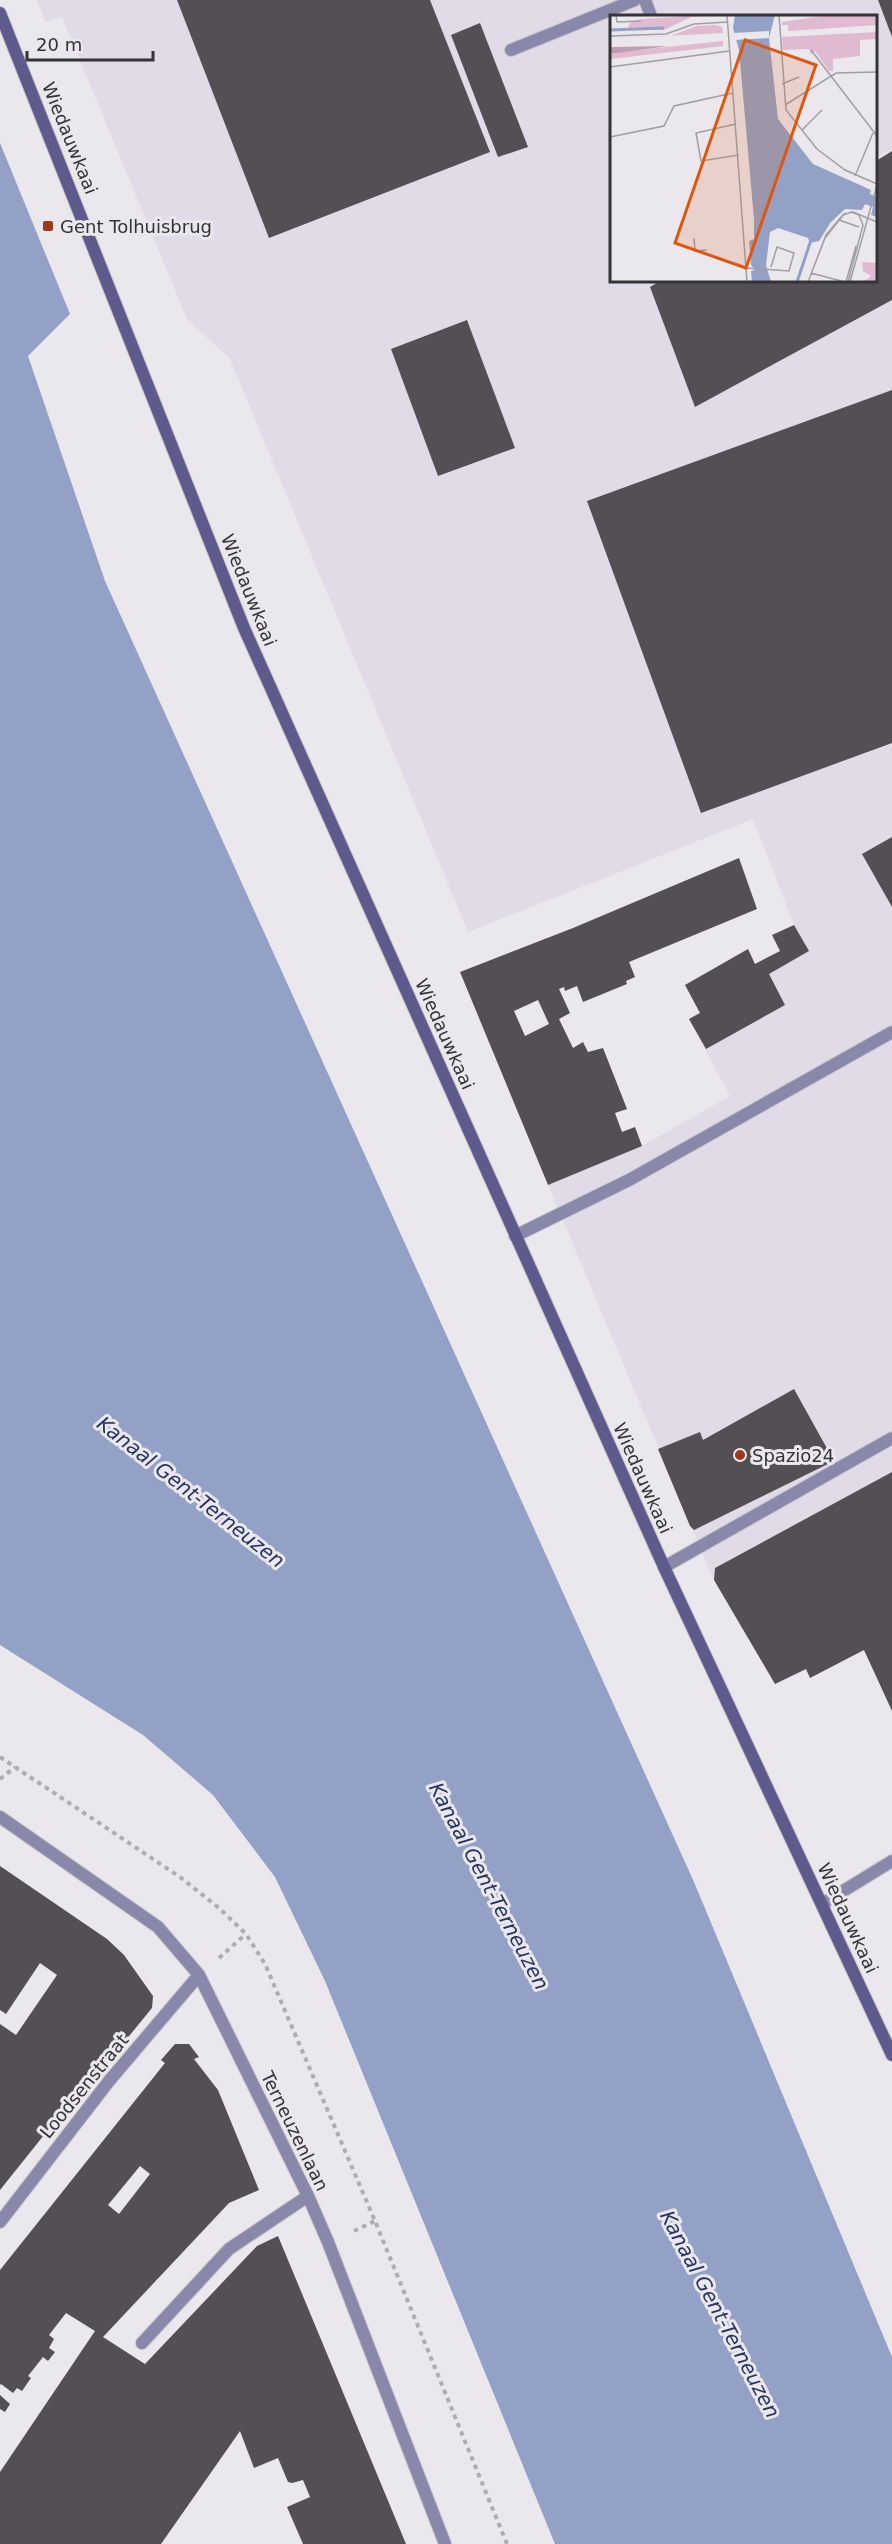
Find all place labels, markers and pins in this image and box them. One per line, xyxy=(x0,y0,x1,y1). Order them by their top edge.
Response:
place label: Gent Tolhuisbrug xyxy=(60,216,212,237)
marker: Gent Tolhuisbrug xyxy=(41,219,55,233)
place label: Spazio24 xyxy=(752,1445,834,1466)
marker: Spazio24 xyxy=(733,1448,747,1462)

